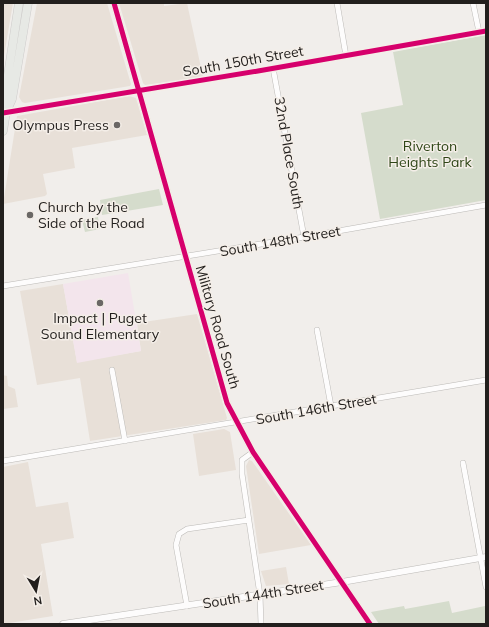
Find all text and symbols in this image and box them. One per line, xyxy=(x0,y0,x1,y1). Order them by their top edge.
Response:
street label: South 150th Street xyxy=(181,42,305,80)
street label: 32nd Place South xyxy=(270,95,308,211)
place label: Olympus Press xyxy=(13,116,109,134)
marker: Olympus Press xyxy=(112,120,122,130)
park label: Riverton Heights Park xyxy=(388,137,472,171)
place label: Church by the Side of the Road xyxy=(38,198,145,232)
marker: Church by the Side of the Road xyxy=(25,210,35,220)
street label: South 148th Street xyxy=(218,222,342,260)
street label: Military Road South xyxy=(192,263,244,391)
marker: Impact | Puget Sound Elementary xyxy=(95,298,105,308)
place label: Impact | Puget Sound Elementary xyxy=(41,309,160,343)
street label: South 146th Street xyxy=(254,390,378,428)
north arrow xyxy=(16,571,56,611)
street label: South 144th Street xyxy=(201,576,325,612)
text: N xyxy=(32,593,43,608)

